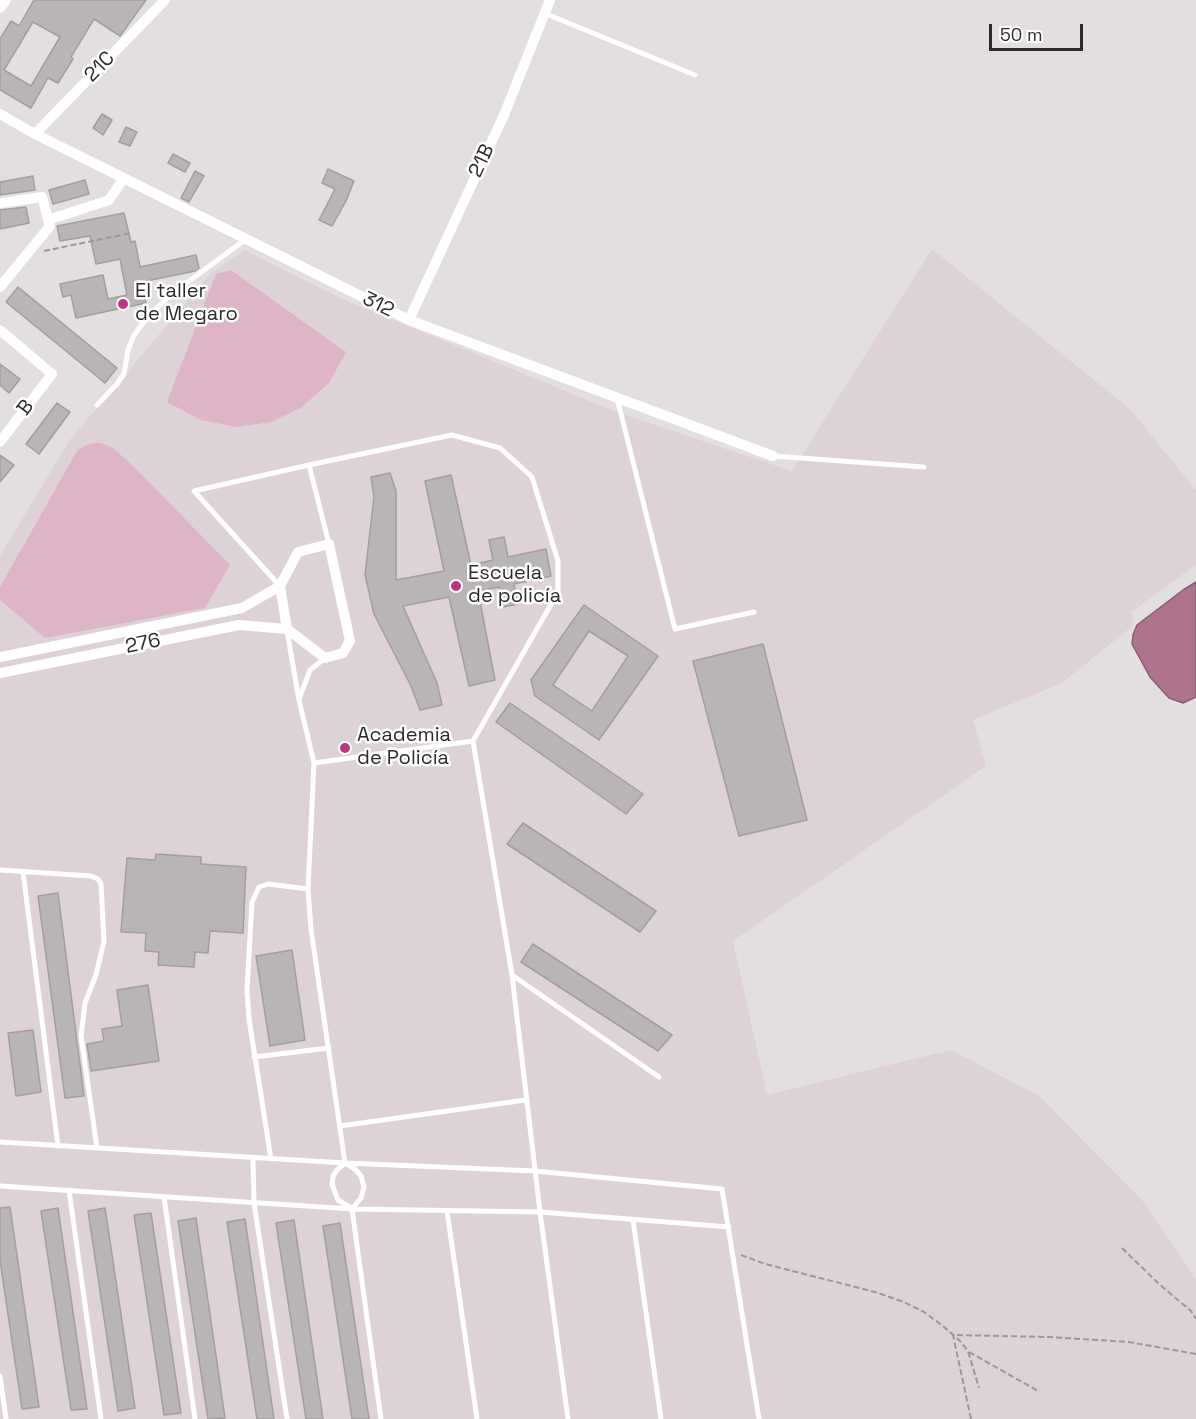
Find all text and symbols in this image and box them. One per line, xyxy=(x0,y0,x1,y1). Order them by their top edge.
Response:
scale bar xyxy=(992,12,1086,50)
text: 50 m xyxy=(1000,23,1042,46)
street label: 21C xyxy=(80,47,120,87)
street label: 21B xyxy=(464,141,500,181)
place label: El taller de Megaro xyxy=(135,280,238,327)
street label: 312 xyxy=(358,287,398,323)
marker: El taller de Megaro xyxy=(116,297,130,311)
street label: B xyxy=(12,395,40,421)
place label: Escuela de policía xyxy=(468,562,561,609)
marker: Escuela de policía xyxy=(449,579,463,593)
street label: 276 xyxy=(123,629,163,659)
place label: Academia de Policía xyxy=(357,724,451,771)
marker: Academia de Policía xyxy=(338,741,352,755)

